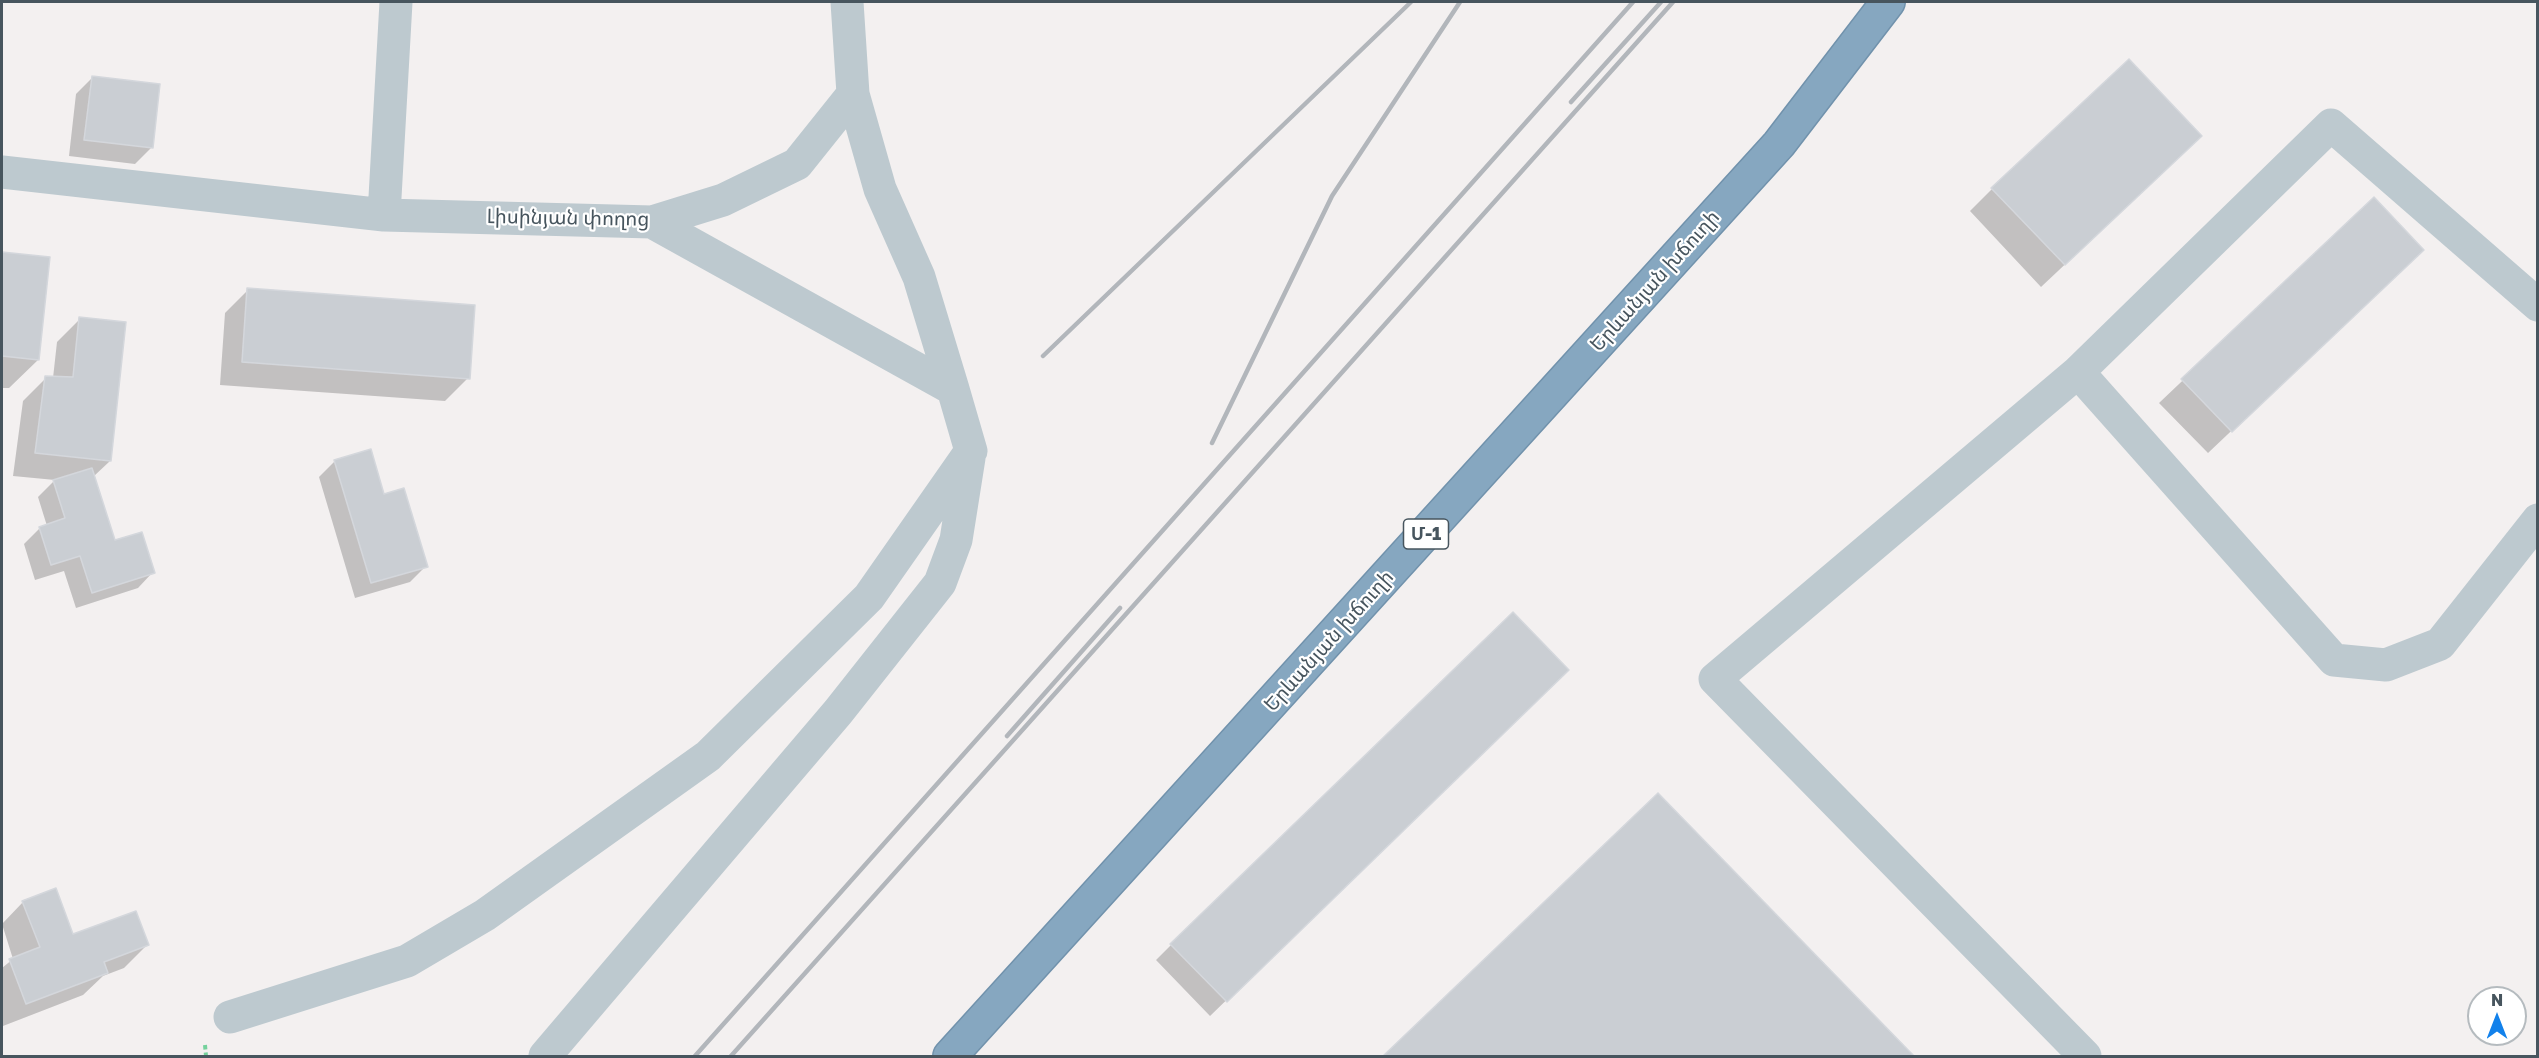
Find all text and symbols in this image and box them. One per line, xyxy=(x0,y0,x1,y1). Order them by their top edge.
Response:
street label: Լիսինյան փողոց xyxy=(486,205,650,231)
street label: Երևանյան խճուղի xyxy=(1585,205,1725,357)
road number: Մ-1 xyxy=(1404,519,1448,549)
street label: Երևանյան խճուղի xyxy=(1259,565,1399,717)
north arrow xyxy=(2467,986,2527,1046)
text: N xyxy=(2491,990,2503,1010)

